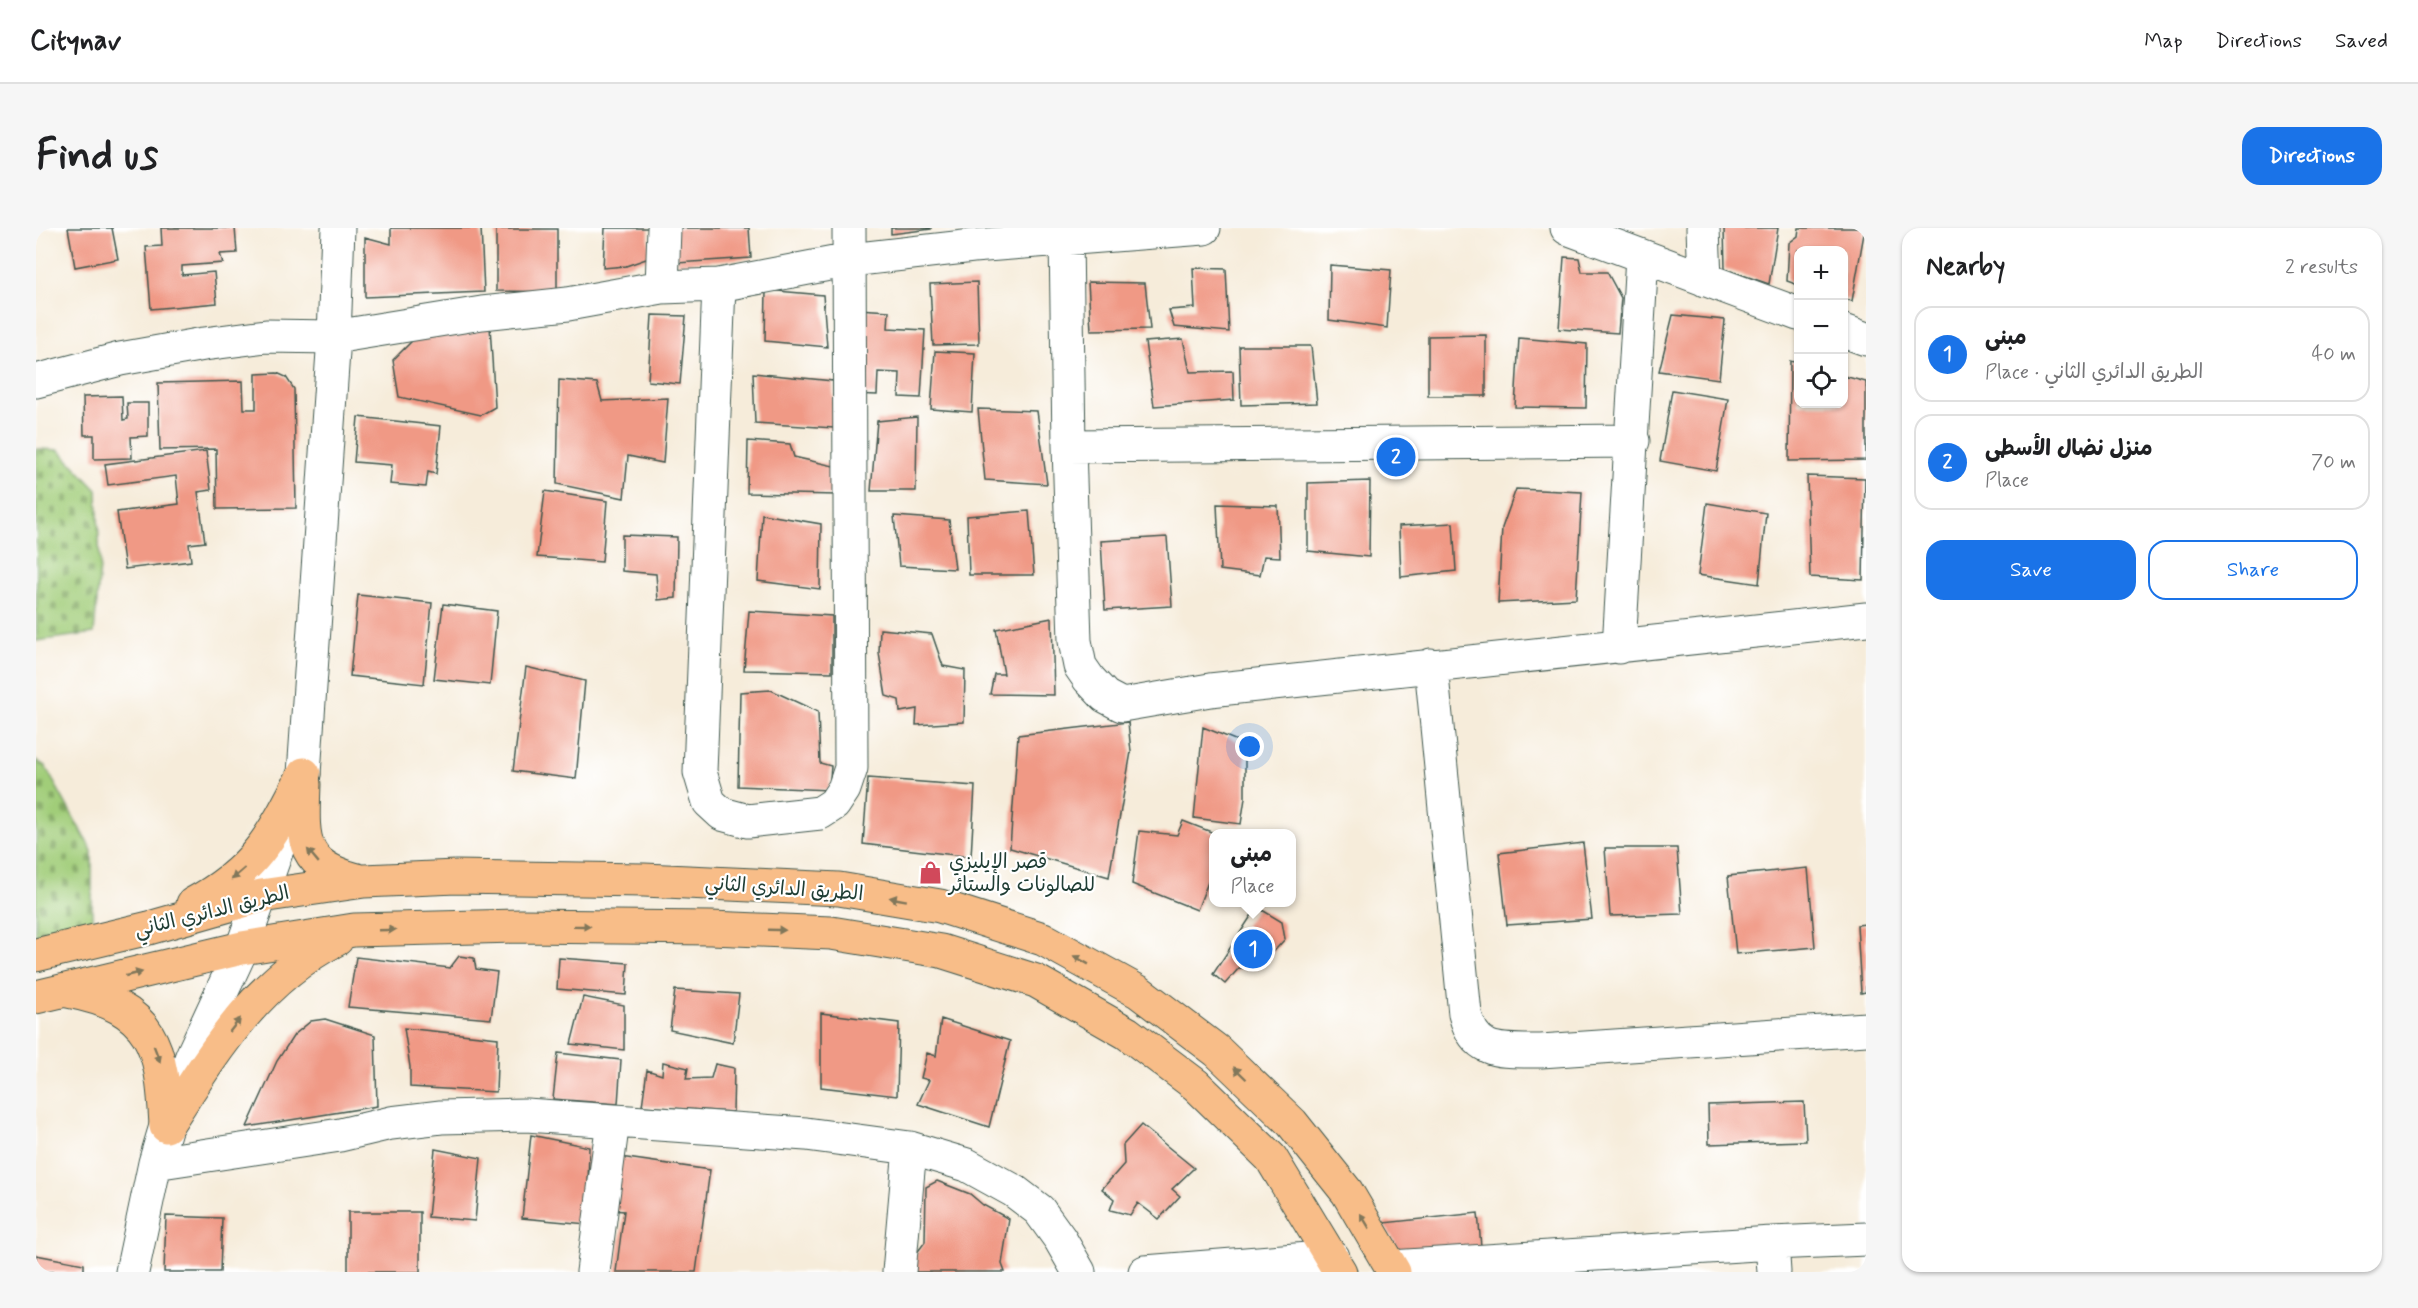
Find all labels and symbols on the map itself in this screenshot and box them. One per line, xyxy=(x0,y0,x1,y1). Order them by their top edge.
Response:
pin: 2 xyxy=(1376,434,1416,480)
your location xyxy=(1235,732,1264,761)
one-way arrow xyxy=(307,848,320,864)
place label: قصر الإيليزي للصالونات والستائر xyxy=(947,849,1095,899)
shop icon: قصر الإيليزي للصالونات والستائر xyxy=(918,860,944,886)
one-way arrow xyxy=(231,867,246,880)
street label: الطريق الدائري الثاني xyxy=(704,870,864,911)
street label: الطريق الدائري الثاني xyxy=(132,880,293,947)
one-way arrow xyxy=(888,894,907,903)
one-way arrow xyxy=(573,921,592,931)
one-way arrow xyxy=(378,925,397,934)
one-way arrow xyxy=(768,926,787,935)
pin: 1 xyxy=(1234,926,1272,972)
one-way arrow xyxy=(1073,955,1090,965)
one-way arrow xyxy=(125,968,143,978)
one-way arrow xyxy=(228,1017,241,1033)
one-way arrow xyxy=(153,1045,162,1063)
one-way arrow xyxy=(1233,1066,1247,1080)
one-way arrow xyxy=(1359,1213,1370,1229)

